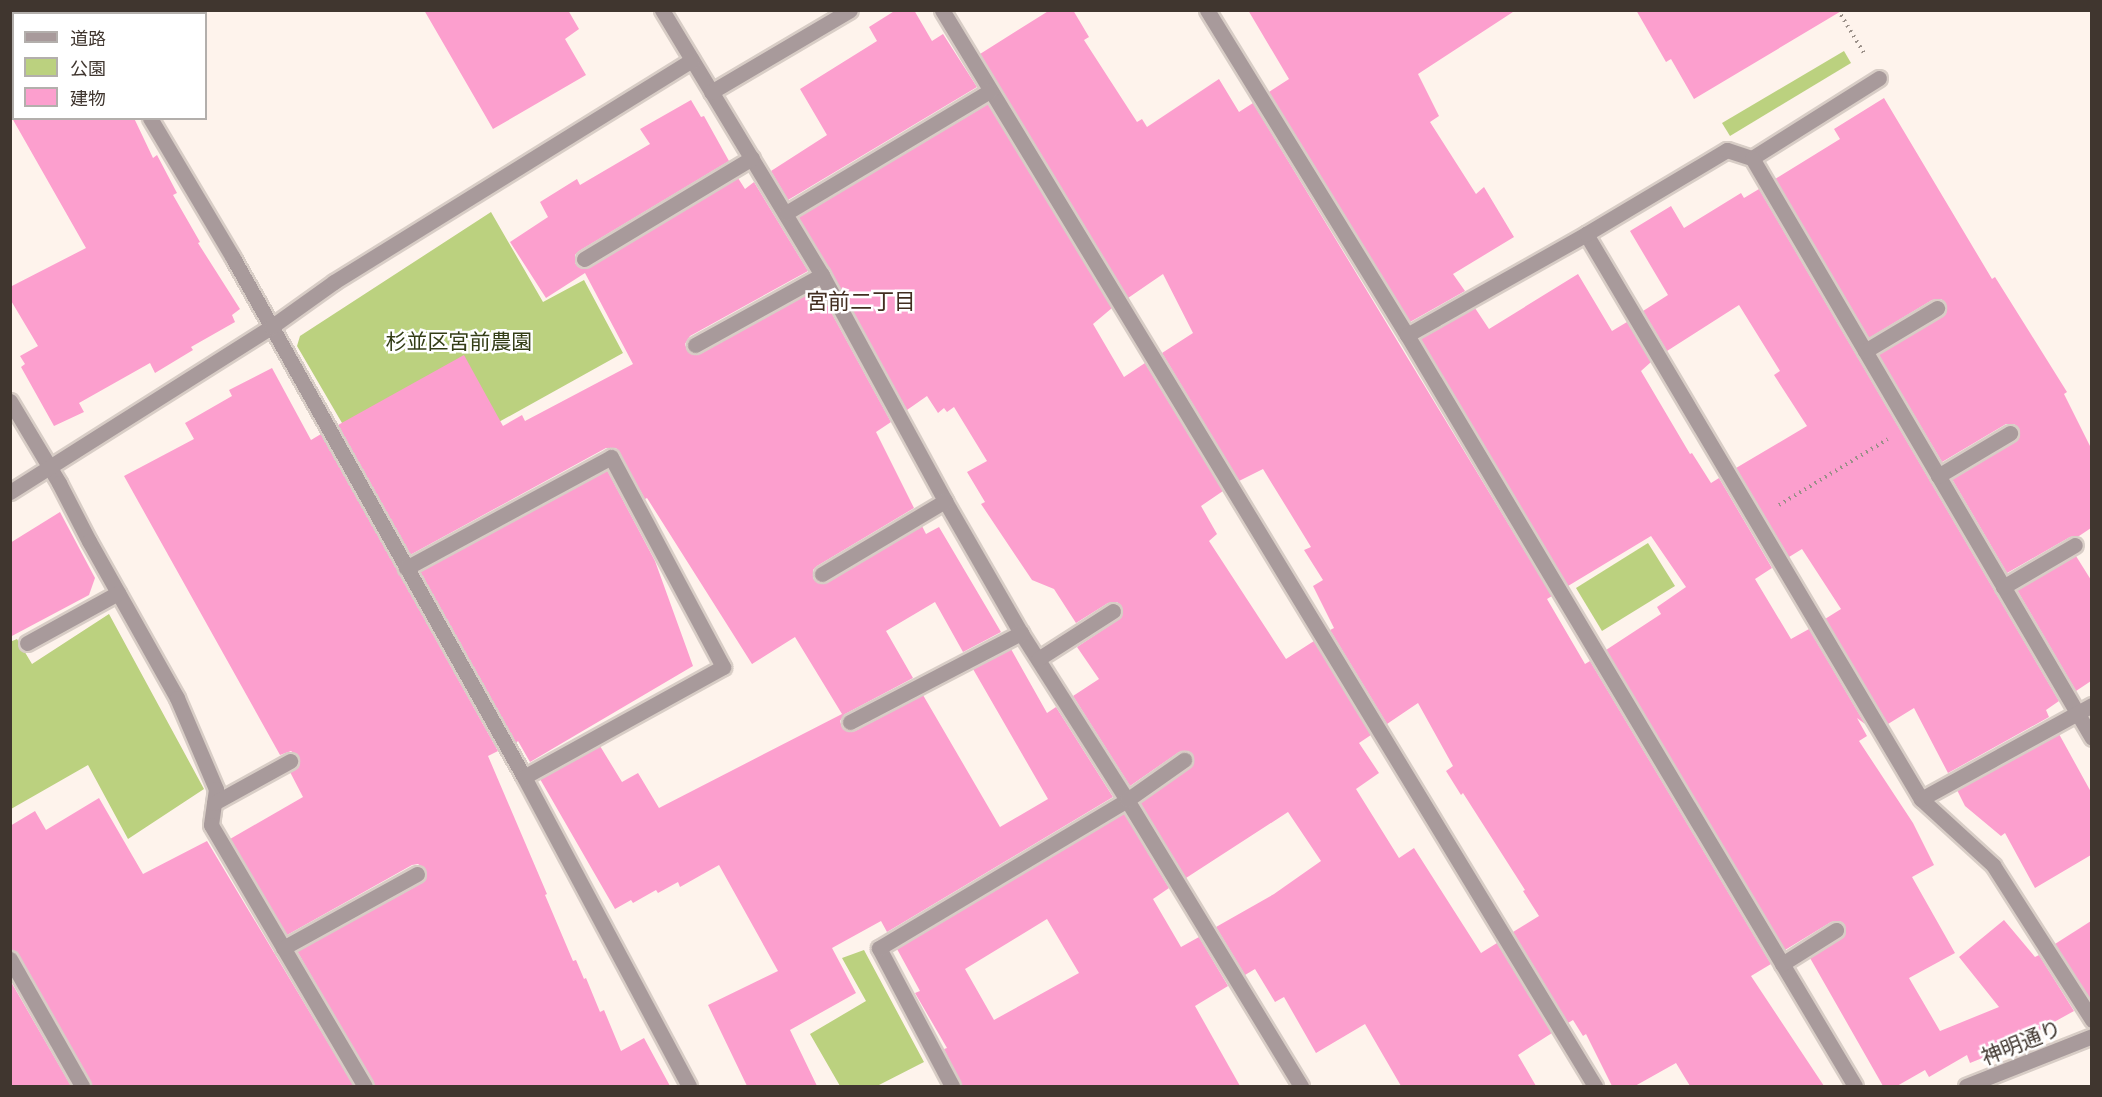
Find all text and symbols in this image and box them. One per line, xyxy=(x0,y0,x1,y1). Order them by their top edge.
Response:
legend xyxy=(12,12,207,120)
text: 道路 xyxy=(70,27,106,49)
text: 公園 xyxy=(70,57,106,79)
text: 建物 xyxy=(70,87,106,109)
district label: 宮前二丁目 xyxy=(806,288,916,314)
park label: 杉並区宮前農園 xyxy=(386,328,532,354)
street label: 神明通り xyxy=(1977,1015,2065,1069)

